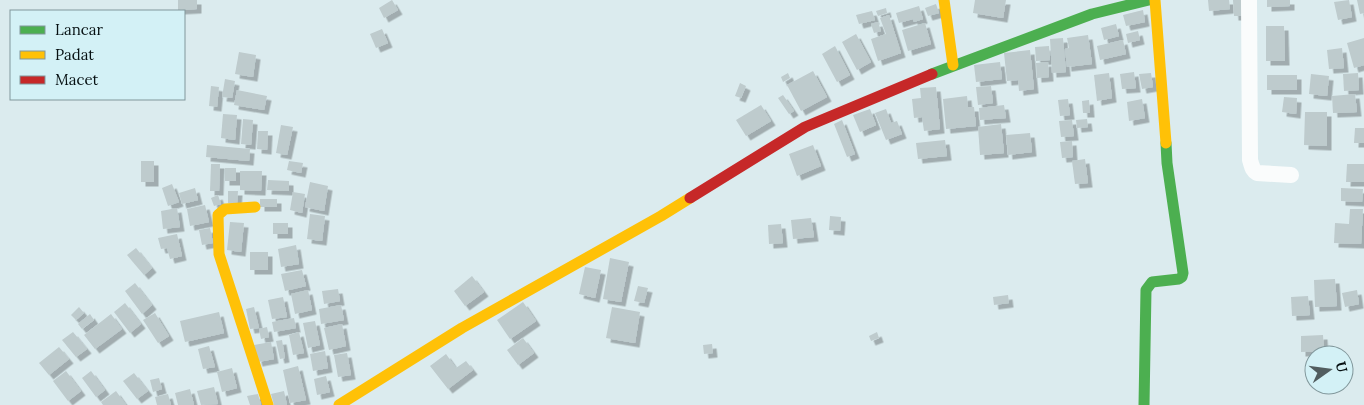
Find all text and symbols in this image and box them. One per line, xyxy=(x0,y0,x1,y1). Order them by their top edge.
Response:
legend xyxy=(10,10,185,100)
text: Lancar xyxy=(55,20,104,39)
text: Padat xyxy=(55,45,94,64)
text: Macet xyxy=(55,70,98,89)
north arrow xyxy=(1304,345,1354,395)
text: U xyxy=(1332,360,1352,375)

